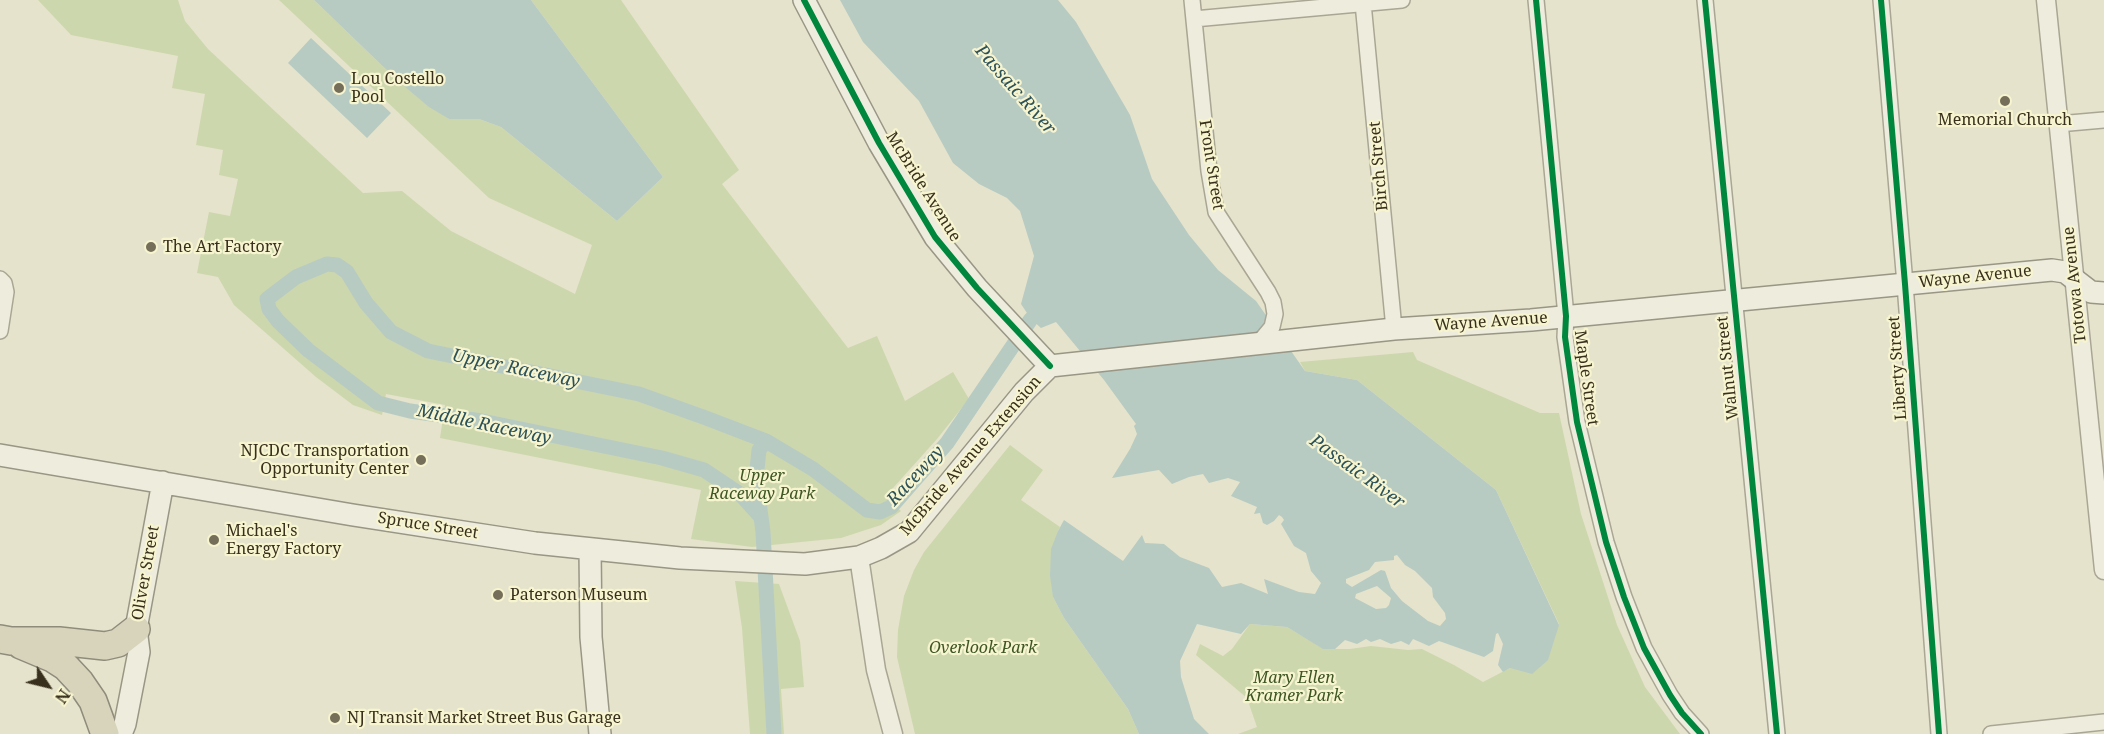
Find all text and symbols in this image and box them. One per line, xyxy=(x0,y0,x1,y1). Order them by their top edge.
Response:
water label: Passaic River xyxy=(970,41,1060,139)
place label: Lou Costello Pool xyxy=(351,69,444,107)
marker: Lou Costello Pool xyxy=(332,81,346,95)
marker: Memorial Church xyxy=(1998,94,2012,108)
place label: Memorial Church xyxy=(1938,110,2072,130)
street label: Front Street xyxy=(1194,119,1228,211)
street label: Birch Street xyxy=(1366,120,1392,212)
street label: McBride Avenue xyxy=(882,129,964,245)
street label: Totowa Avenue xyxy=(2059,226,2091,344)
place label: The Art Factory xyxy=(163,237,281,257)
marker: The Art Factory xyxy=(144,240,158,254)
street label: Wayne Avenue xyxy=(1918,262,2032,292)
street label: Wayne Avenue xyxy=(1434,308,1548,336)
street label: Walnut Street xyxy=(1713,315,1743,421)
street label: Liberty Street xyxy=(1885,315,1911,421)
street label: Maple Street xyxy=(1570,329,1602,427)
water label: Upper Raceway xyxy=(450,345,582,393)
street label: McBride Avenue Extension xyxy=(896,372,1046,540)
water label: Middle Raceway xyxy=(415,400,553,450)
water label: Passaic River xyxy=(1305,430,1409,514)
place label: NJCDC Transportation Opportunity Center xyxy=(241,441,409,479)
water label: Raceway xyxy=(883,441,949,511)
marker: NJCDC Transportation Opportunity Center xyxy=(414,453,428,467)
park label: Upper Raceway Park xyxy=(709,466,815,504)
street label: Spruce Street xyxy=(376,509,480,543)
place label: Michael's Energy Factory xyxy=(226,521,341,559)
street label: Oliver Street xyxy=(128,524,164,622)
marker: Michael's Energy Factory xyxy=(207,533,221,547)
place label: Paterson Museum xyxy=(510,585,648,605)
marker: Paterson Museum xyxy=(491,588,505,602)
park label: Overlook Park xyxy=(929,638,1037,658)
north arrow xyxy=(18,656,78,716)
park label: Mary Ellen Kramer Park xyxy=(1245,668,1343,706)
text: N xyxy=(50,685,75,708)
place label: NJ Transit Market Street Bus Garage xyxy=(347,708,621,728)
marker: NJ Transit Market Street Bus Garage xyxy=(328,711,342,725)

